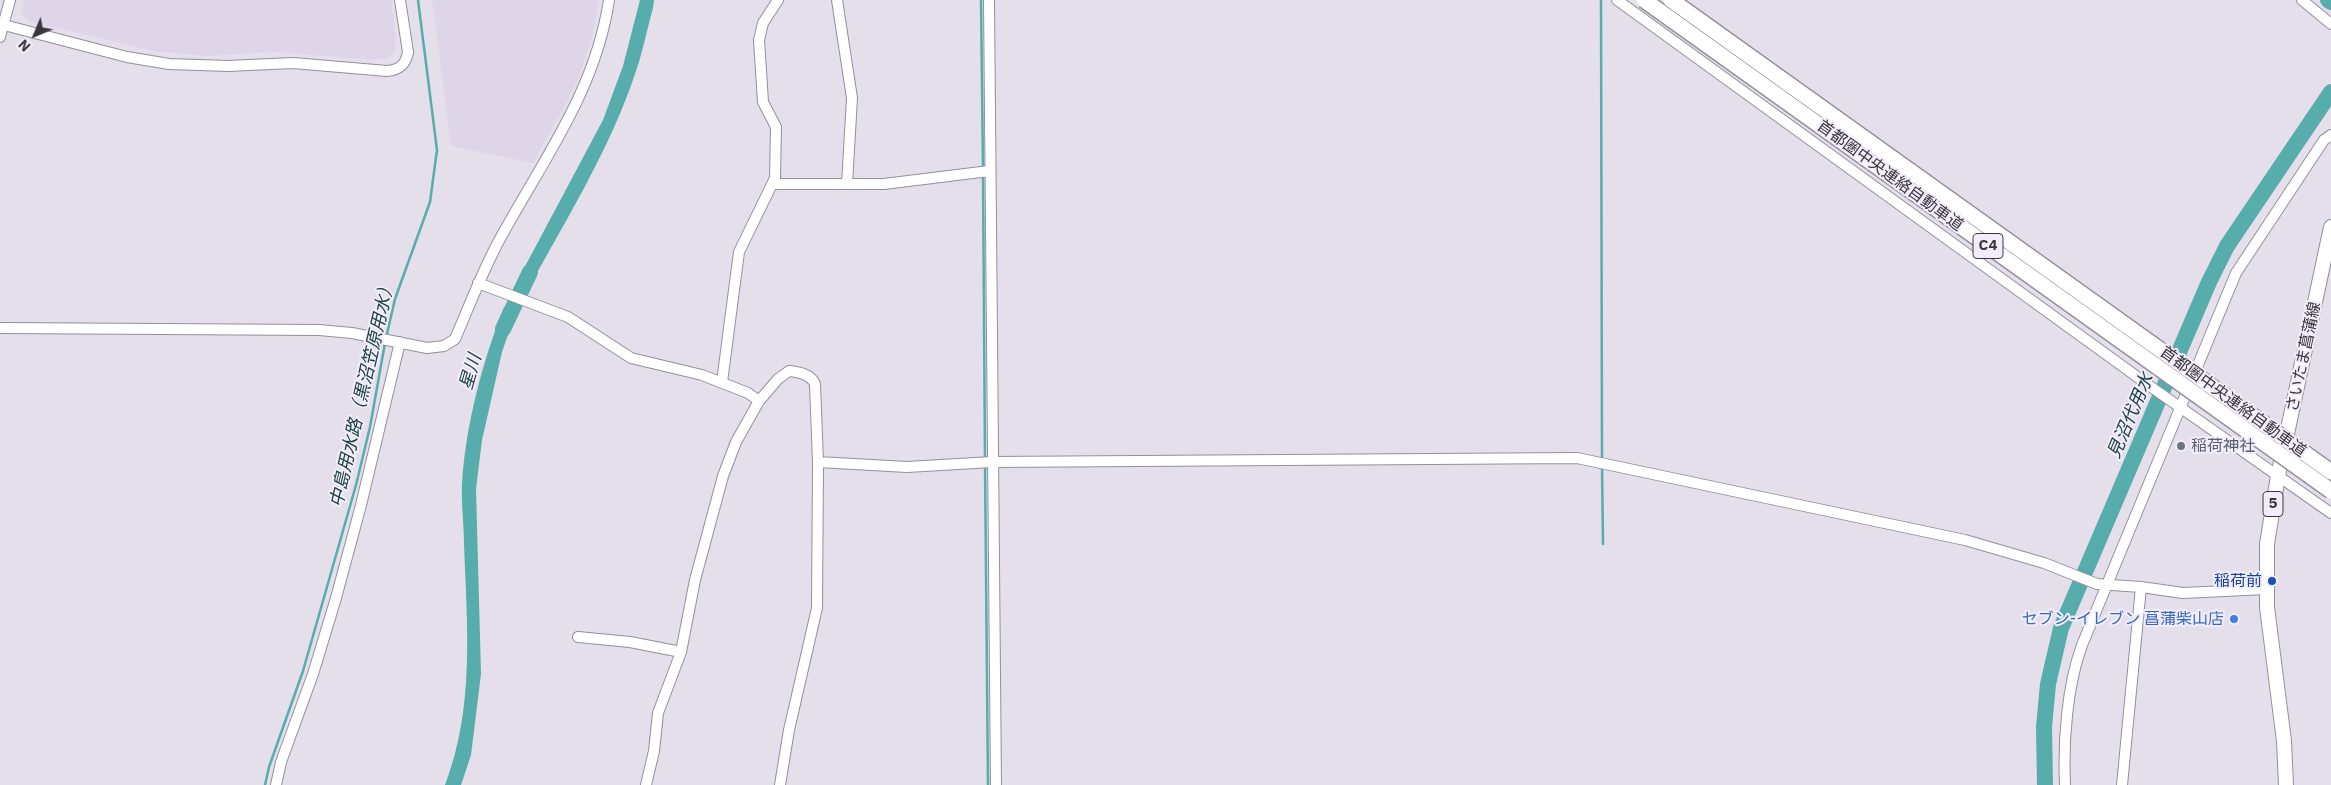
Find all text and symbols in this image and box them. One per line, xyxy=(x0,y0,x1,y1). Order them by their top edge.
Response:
north arrow xyxy=(10,10,60,60)
text: N xyxy=(14,36,34,56)
street label: 首都圏中央連絡自動車道 xyxy=(1813,117,1967,235)
road number: C4 xyxy=(1973,234,2003,258)
water label: 中島用水路（黒沼笠原用水） xyxy=(326,277,400,509)
street label: さいたま菖蒲線 xyxy=(2283,300,2325,414)
street label: 首都圏中央連絡自動車道 xyxy=(2156,343,2310,461)
water label: 星川 xyxy=(456,352,486,392)
water label: 見沼代用水 xyxy=(2103,370,2159,462)
place label: 稲荷神社 xyxy=(2191,436,2255,456)
marker: 稲荷神社 xyxy=(2175,440,2187,452)
road number: 5 xyxy=(2263,492,2283,516)
place label: 稲荷前 xyxy=(2214,571,2262,591)
marker: 稲荷前 xyxy=(2266,575,2278,587)
place label: セブン-イレブン 菖蒲柴山店 xyxy=(2022,609,2224,629)
marker: セブン-イレブン 菖蒲柴山店 xyxy=(2228,613,2240,625)

